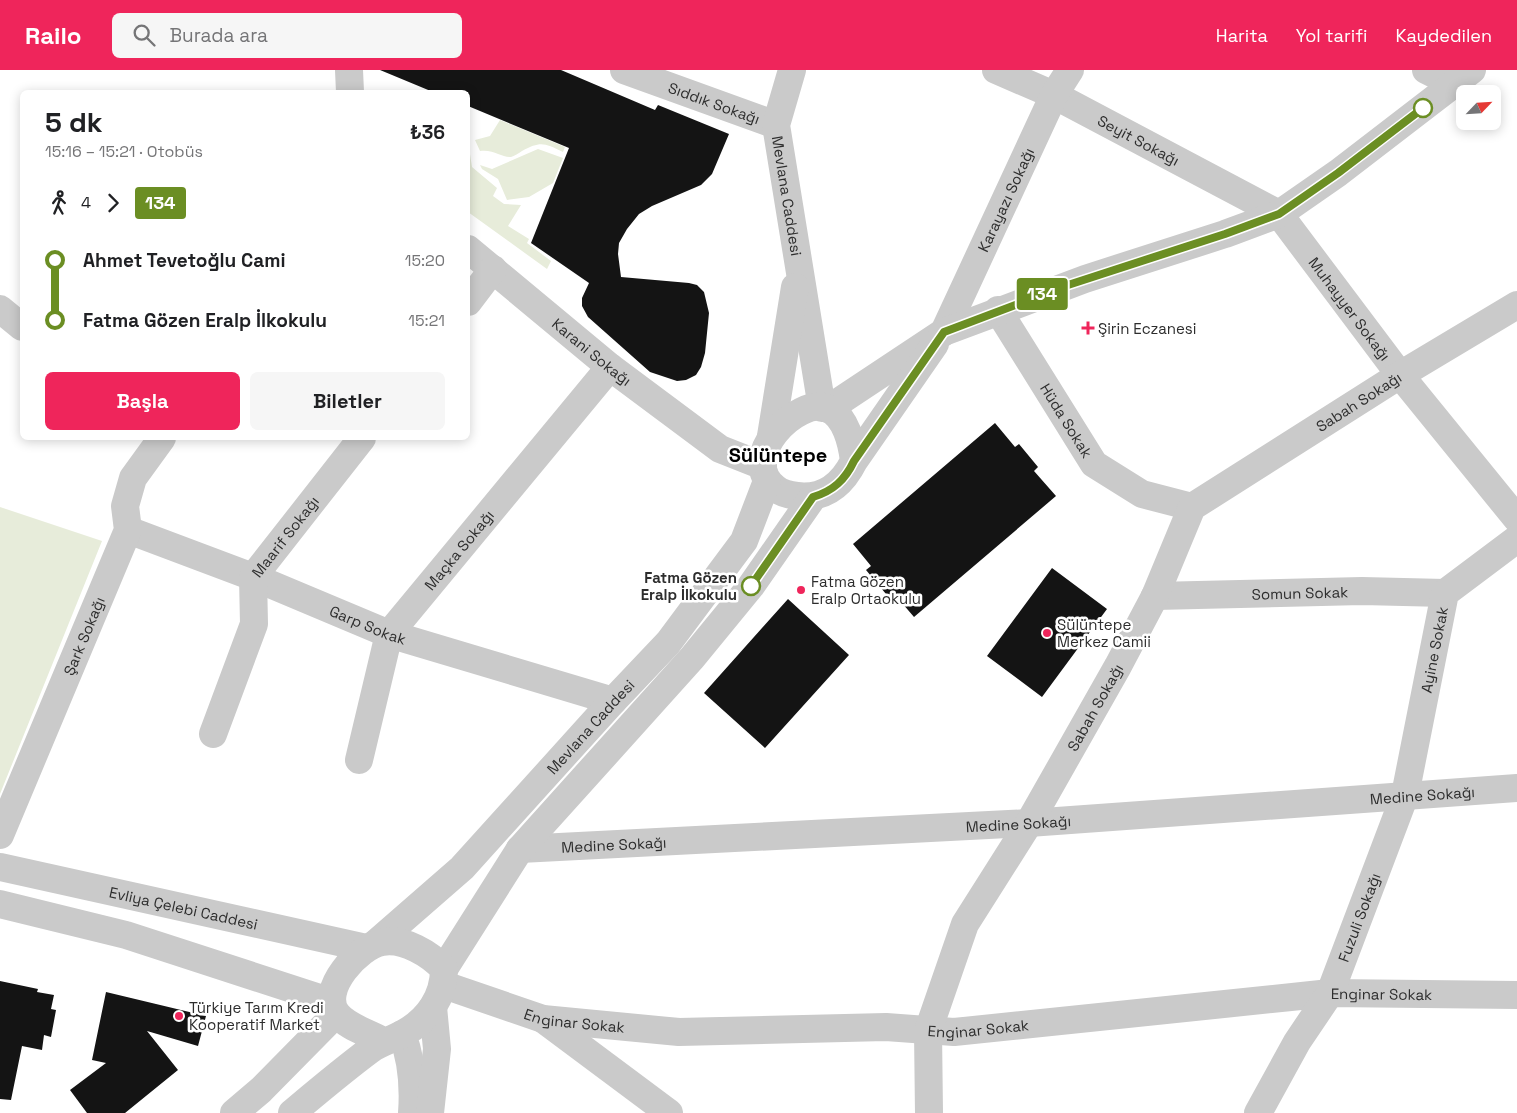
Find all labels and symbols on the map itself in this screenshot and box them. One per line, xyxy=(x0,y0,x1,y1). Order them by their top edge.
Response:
street label: Sıddık Sokağı xyxy=(666,77,763,128)
north arrow xyxy=(1456,85,1501,130)
unlabelled marker xyxy=(1413,98,1433,118)
street label: Seyit Sokağı xyxy=(1095,110,1183,169)
street label: Mevlana Caddesi xyxy=(768,134,807,257)
street label: Karayazı Sokağı xyxy=(973,144,1038,255)
street label: Muhayyer Sokağı xyxy=(1305,253,1395,364)
line badge: 134 xyxy=(1013,278,1071,310)
street label: Karani Sokağı xyxy=(549,314,636,389)
place label: Şirin Eczanesi xyxy=(1098,319,1196,338)
marker: Şirin Eczanesi xyxy=(1082,322,1094,334)
street label: Sabah Sokağı xyxy=(1312,367,1405,435)
street label: Hüda Sokak xyxy=(1036,380,1097,461)
district label: Sülüntepe xyxy=(729,442,827,468)
street label: Maarif Sokağı xyxy=(247,492,323,581)
street label: Maçka Sokağı xyxy=(420,505,498,594)
place label: Fatma Gözen Eralp İlkokulu xyxy=(641,568,737,604)
place label: Fatma Gözen Eralp Ortaokulu xyxy=(811,572,921,608)
marker: Fatma Gözen Eralp İlkokulu xyxy=(741,576,761,596)
street label: Somun Sokak xyxy=(1251,582,1348,603)
marker: Fatma Gözen Eralp Ortaokulu xyxy=(795,584,807,596)
street label: Şark Sokağı xyxy=(59,594,109,678)
street label: Garp Sokak xyxy=(327,601,408,648)
street label: Ayine Sokak xyxy=(1416,605,1452,694)
place label: Sülüntepe Merkez Camii xyxy=(1057,615,1151,651)
marker: Sülüntepe Merkez Camii xyxy=(1041,627,1053,639)
street label: Sabah Sokağı xyxy=(1062,660,1127,754)
street label: Mevlana Caddesi xyxy=(542,675,638,778)
street label: Medine Sokağı xyxy=(1369,782,1476,808)
street label: Medine Sokağı xyxy=(965,811,1072,836)
street label: Medine Sokağı xyxy=(561,832,667,856)
street label: Fuzuli Sokağı xyxy=(1333,870,1384,965)
street label: Evliya Çelebi Caddesi xyxy=(107,882,260,933)
street label: Enginar Sokak xyxy=(1331,984,1432,1004)
place label: Türkiye Tarım Kredi Kooperatif Market xyxy=(189,998,324,1034)
street label: Enginar Sokak xyxy=(522,1004,626,1036)
marker: Türkiye Tarım Kredi Kooperatif Market xyxy=(173,1010,185,1022)
street label: Enginar Sokak xyxy=(927,1015,1030,1042)

